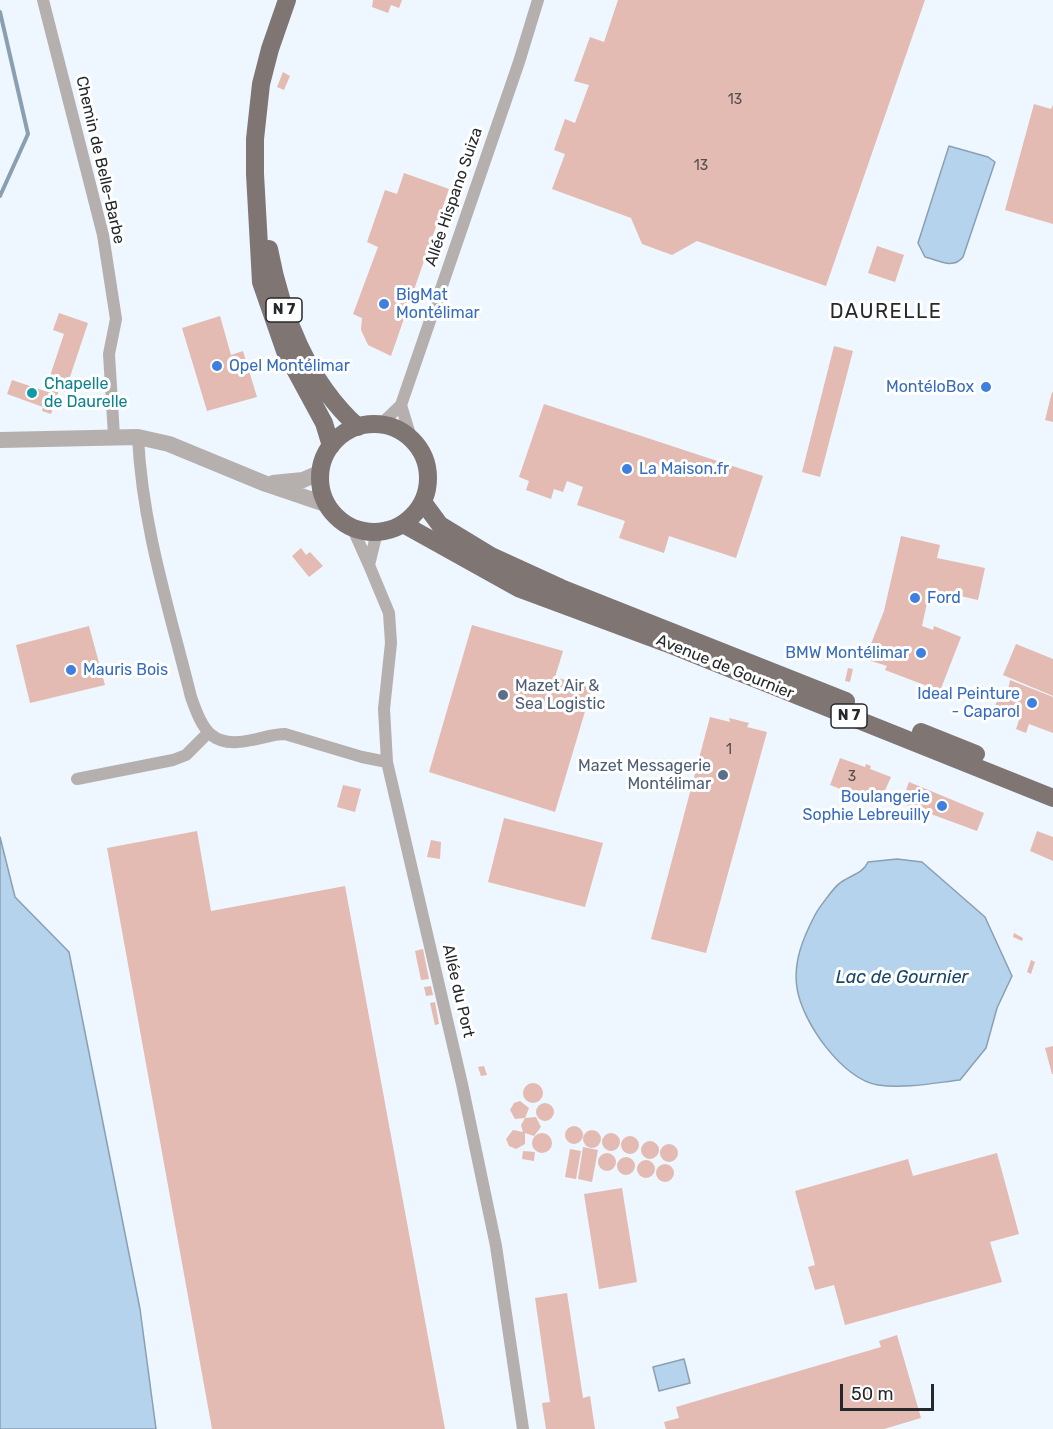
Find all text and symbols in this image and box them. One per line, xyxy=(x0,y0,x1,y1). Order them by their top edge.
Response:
street label: Chemin de Belle-Barbe xyxy=(71,74,129,246)
house number: 13 xyxy=(728,92,742,108)
street label: Allée Hispano Suiza xyxy=(421,125,487,269)
house number: 13 xyxy=(694,158,708,174)
place label: BigMat Montélimar xyxy=(396,285,480,323)
marker: BigMat Montélimar xyxy=(377,297,391,311)
road number: N 7 xyxy=(266,298,302,322)
district label: DAURELLE xyxy=(830,300,942,324)
place label: Opel Montélimar xyxy=(229,356,350,376)
marker: Opel Montélimar xyxy=(210,359,224,373)
place label: Chapelle de Daurelle xyxy=(44,374,128,412)
place label: MontéloBox xyxy=(886,377,974,397)
marker: MontéloBox xyxy=(979,380,993,394)
marker: Chapelle de Daurelle xyxy=(25,386,39,400)
place label: La Maison.fr xyxy=(639,459,729,479)
marker: La Maison.fr xyxy=(620,462,634,476)
place label: Ford xyxy=(927,588,961,608)
marker: Ford xyxy=(908,591,922,605)
street label: Avenue de Gournier xyxy=(653,631,797,703)
place label: BMW Montélimar xyxy=(785,643,909,663)
marker: BMW Montélimar xyxy=(914,646,928,660)
place label: Mauris Bois xyxy=(83,660,168,680)
marker: Mauris Bois xyxy=(64,663,78,677)
place label: Mazet Air & Sea Logistic xyxy=(515,676,605,714)
place label: Ideal Peinture - Caparol xyxy=(917,684,1020,722)
marker: Mazet Air & Sea Logistic xyxy=(496,688,510,702)
marker: Ideal Peinture - Caparol xyxy=(1025,696,1039,710)
road number: N 7 xyxy=(831,704,867,728)
house number: 1 xyxy=(726,742,732,758)
place label: Mazet Messagerie Montélimar xyxy=(578,756,711,794)
marker: Mazet Messagerie Montélimar xyxy=(716,768,730,782)
house number: 3 xyxy=(848,769,856,785)
place label: Boulangerie Sophie Lebreuilly xyxy=(803,787,930,825)
marker: Boulangerie Sophie Lebreuilly xyxy=(935,799,949,813)
street label: Allée du Port xyxy=(438,943,478,1039)
water label: Lac de Gournier xyxy=(836,967,968,989)
scale bar xyxy=(843,1372,938,1410)
text: 50 m xyxy=(851,1383,894,1405)

